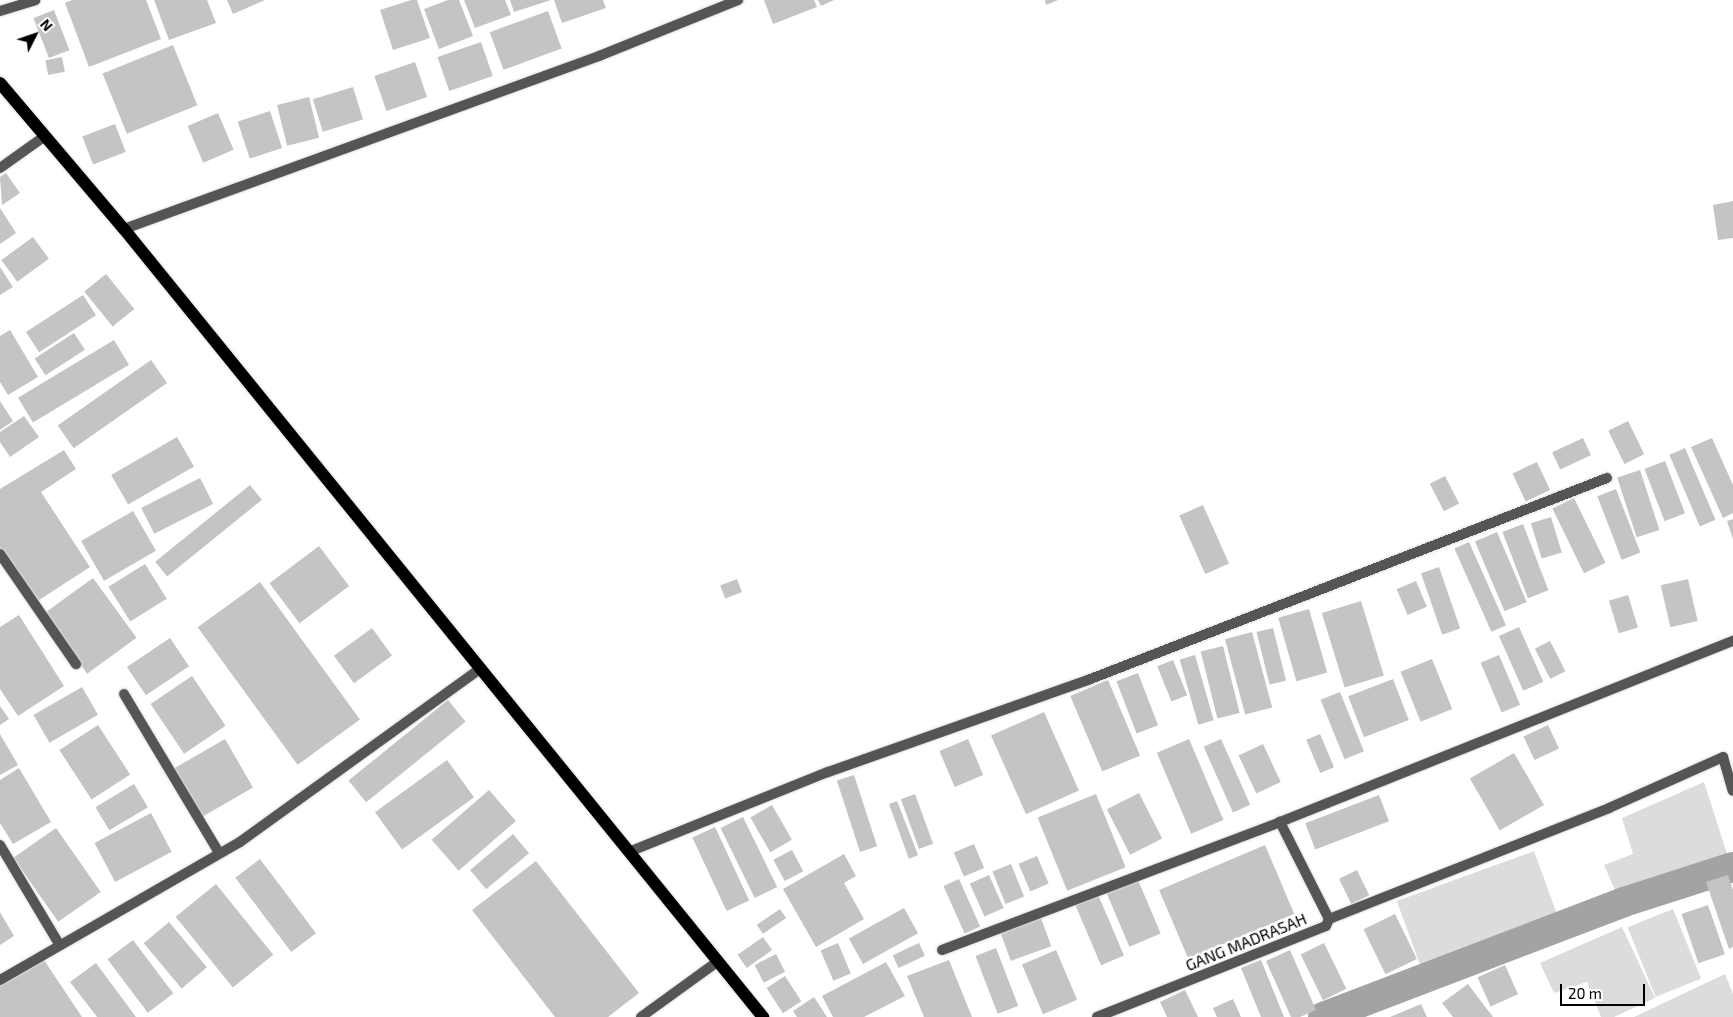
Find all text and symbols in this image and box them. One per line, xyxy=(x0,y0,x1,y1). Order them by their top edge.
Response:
north arrow xyxy=(10,10,60,60)
text: N xyxy=(37,15,56,34)
street label: GANG MADRASAH xyxy=(1183,909,1309,975)
scale bar xyxy=(1563,974,1648,1006)
text: 20 m xyxy=(1568,984,1602,1002)

